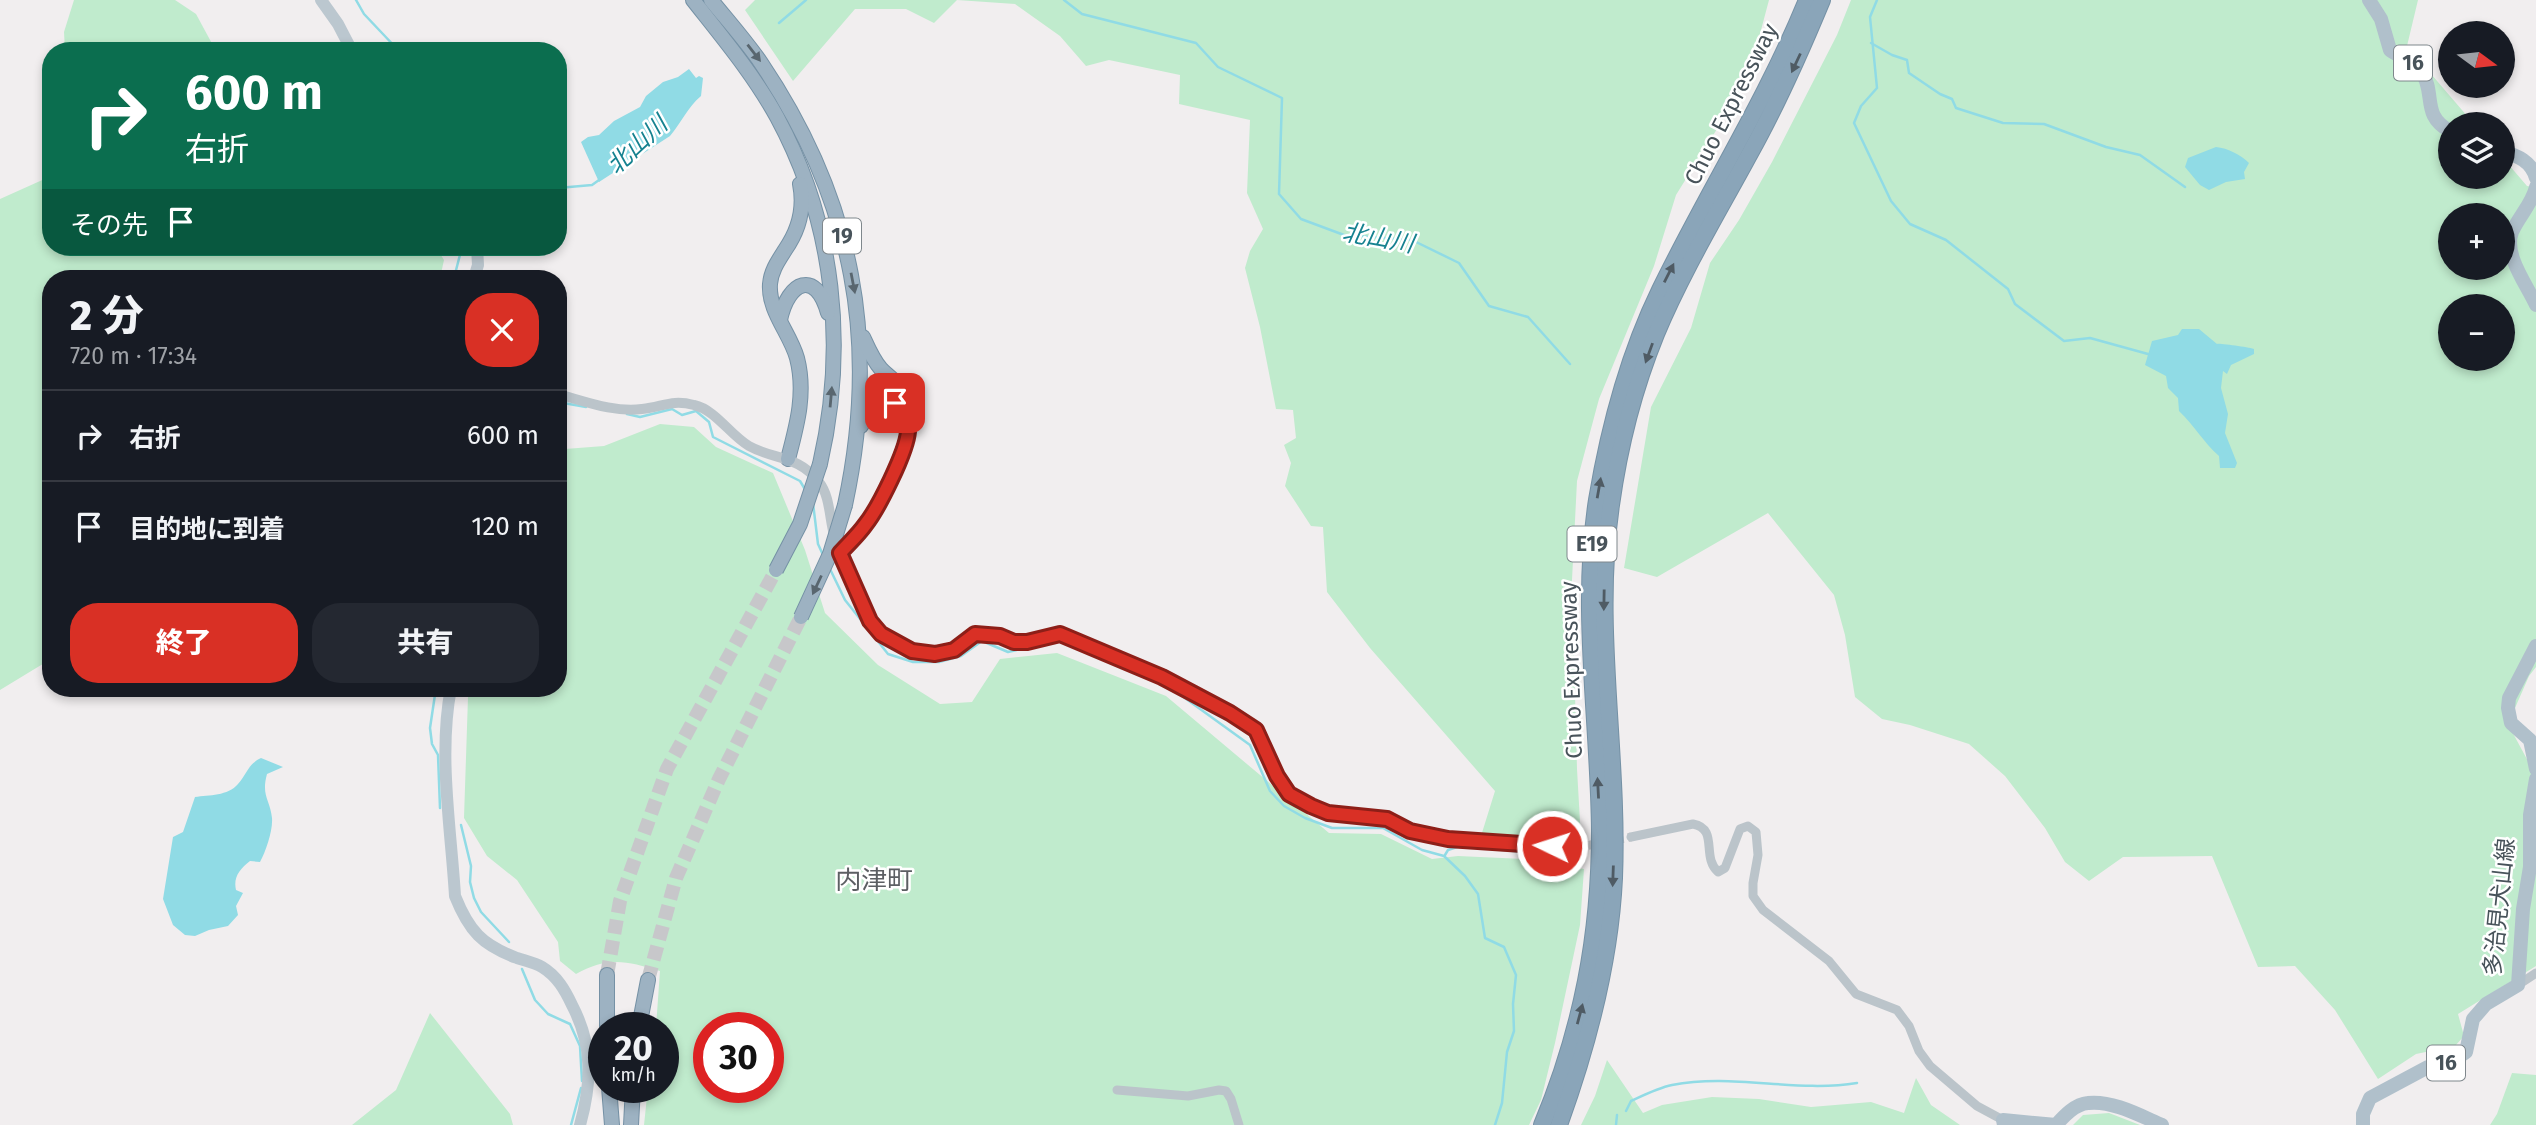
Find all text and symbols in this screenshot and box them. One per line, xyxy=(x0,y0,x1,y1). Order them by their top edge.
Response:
street label: Chuo Expressway xyxy=(1678,18,1784,190)
north arrow xyxy=(2438,21,2515,98)
map controls xyxy=(2438,21,2515,371)
one-way arrow xyxy=(746,44,761,62)
road number: 16 xyxy=(2394,46,2432,80)
one-way arrow xyxy=(1790,53,1801,73)
text: 600 m xyxy=(185,63,323,122)
icon: right xyxy=(70,70,161,161)
water label: 北山川 xyxy=(601,108,675,180)
button: layers xyxy=(2438,112,2515,189)
text: 右折 xyxy=(185,130,249,168)
icon: arrive xyxy=(162,203,200,241)
button: + xyxy=(2438,203,2515,280)
text: その先 xyxy=(70,210,148,241)
road number: 19 xyxy=(823,218,861,254)
water label: 北山川 xyxy=(1340,218,1419,259)
one-way arrow xyxy=(1663,262,1675,282)
one-way arrow xyxy=(848,272,859,294)
text: 2 分 xyxy=(70,291,144,341)
button: close xyxy=(465,293,539,367)
button: − xyxy=(2438,294,2515,371)
text: 720 m · 17:34 xyxy=(70,342,197,370)
one-way arrow xyxy=(1643,343,1654,364)
pin xyxy=(865,373,925,433)
icon: arrive xyxy=(876,384,914,422)
one-way arrow xyxy=(826,385,837,407)
icon: right xyxy=(70,417,108,455)
text: 600 m xyxy=(467,420,539,451)
text: 右折 xyxy=(129,423,181,454)
one-way arrow xyxy=(1594,477,1605,499)
icon: arrive xyxy=(70,508,108,546)
text: 120 m xyxy=(471,511,539,542)
text: 目的地に到着 xyxy=(129,514,285,545)
road number: E19 xyxy=(1568,526,1616,562)
one-way arrow xyxy=(811,575,823,595)
street label: Chuo Expressway xyxy=(1554,580,1588,759)
one-way arrow xyxy=(1599,589,1610,611)
button: 終了 xyxy=(70,603,298,683)
button: 共有 xyxy=(312,603,539,683)
one-way arrow xyxy=(1592,777,1603,799)
position arrow xyxy=(1515,809,1589,883)
street label: 多治見犬山線 xyxy=(2478,837,2520,977)
district label: 内津町 xyxy=(835,865,913,896)
one-way arrow xyxy=(1608,865,1619,887)
one-way arrow xyxy=(1575,1003,1586,1025)
speed limit sign: 30 xyxy=(693,1012,784,1103)
text: 20 xyxy=(614,1027,653,1069)
road number: 16 xyxy=(2427,1046,2465,1080)
text: km/h xyxy=(611,1064,656,1086)

